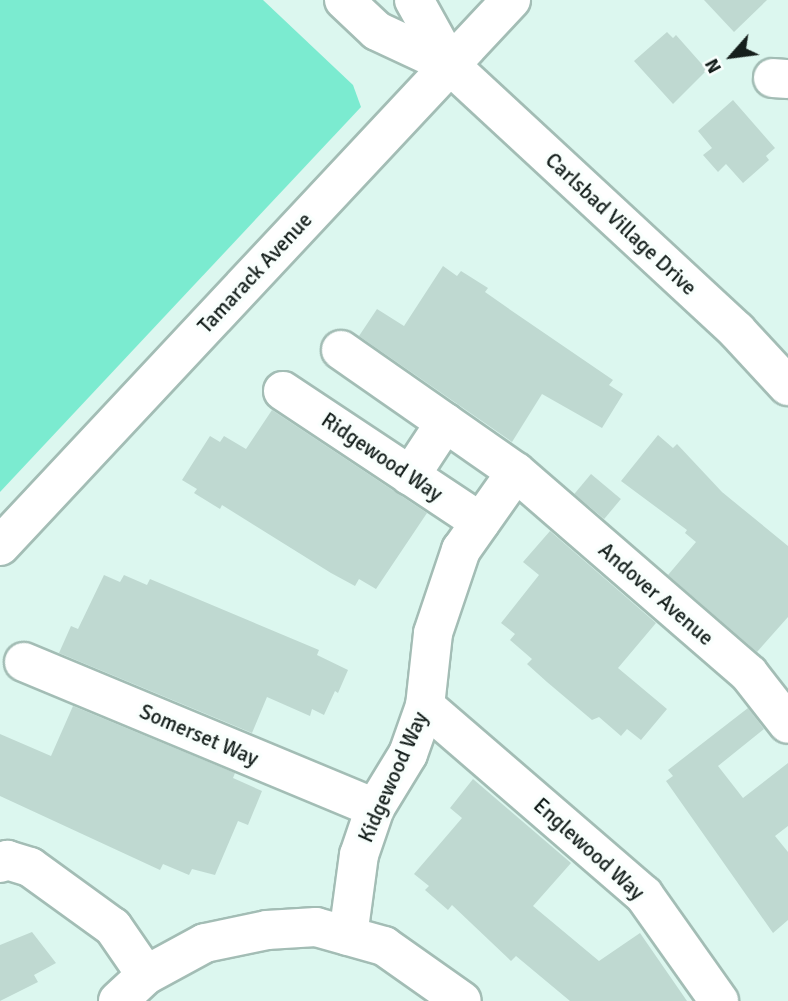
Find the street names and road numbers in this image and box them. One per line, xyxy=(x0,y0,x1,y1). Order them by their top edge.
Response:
street label: Carlsbad Village Drive xyxy=(540,148,702,300)
street label: Tamarack Avenue xyxy=(193,207,317,339)
street label: Ridgewood Way xyxy=(317,407,447,507)
street label: Andover Avenue xyxy=(593,537,719,651)
street label: Somerset Way xyxy=(136,699,262,771)
street label: Kidgewood Way xyxy=(353,708,433,846)
street label: Englewood Way xyxy=(528,793,650,905)

